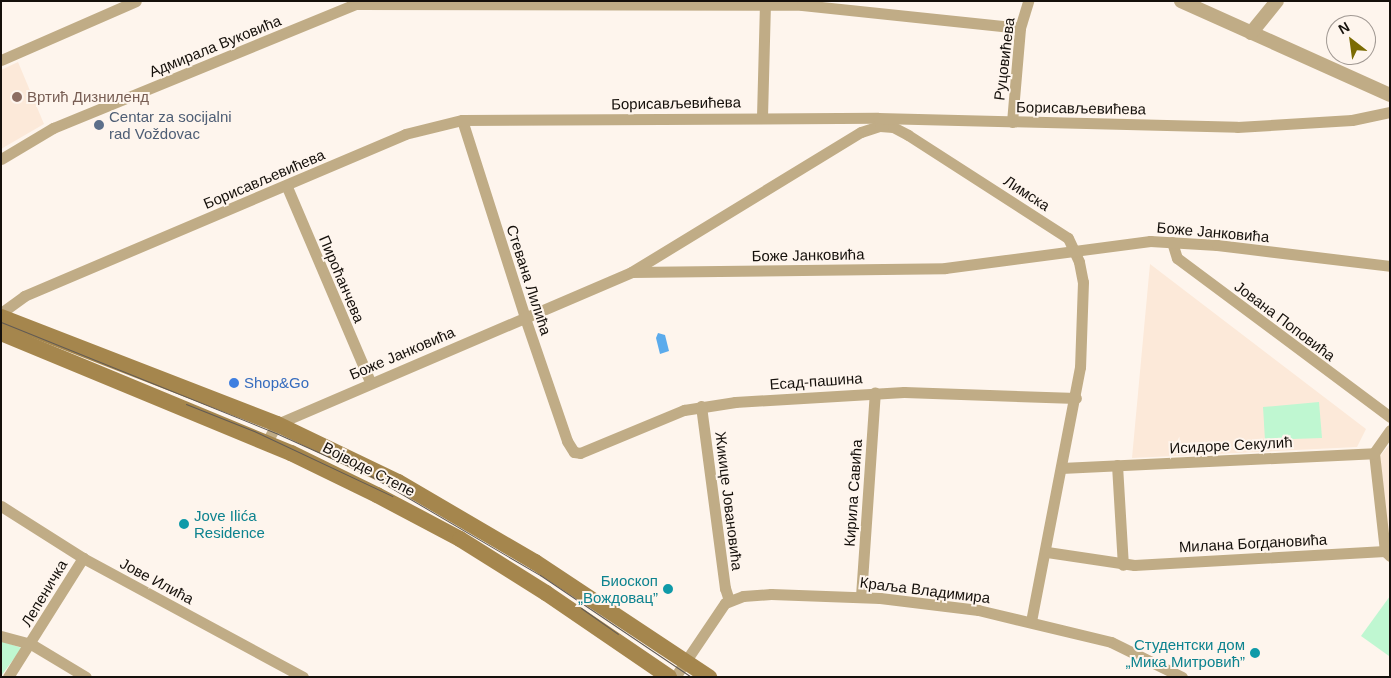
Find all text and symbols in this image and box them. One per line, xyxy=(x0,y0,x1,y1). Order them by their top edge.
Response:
street label: Адмирала Вуковића xyxy=(146,11,284,81)
north arrow xyxy=(1326,15,1376,65)
street label: Руцовићева xyxy=(990,16,1018,102)
text: N xyxy=(1336,18,1352,37)
place label: Вртић Дизниленд xyxy=(27,88,149,106)
marker: Вртић Дизниленд xyxy=(11,91,23,103)
street label: Борисављевићева xyxy=(611,93,741,113)
street label: Борисављевићева xyxy=(1016,98,1146,118)
place label: Centar za socijalni rad Voždovac xyxy=(109,107,232,142)
marker: Centar za socijalni rad Voždovac xyxy=(93,119,105,131)
street label: Борисављевићева xyxy=(201,145,327,213)
street label: Лимска xyxy=(1001,171,1053,215)
street label: Боже Јанковића xyxy=(1156,218,1270,246)
street label: Стевана Лилића xyxy=(503,223,555,337)
street label: Пироћанчева xyxy=(316,233,368,325)
street label: Боже Јанковића xyxy=(751,245,865,265)
street label: Јована Поповића xyxy=(1231,277,1339,365)
street label: Боже Јанковића xyxy=(347,323,457,383)
street label: Есад-пашина xyxy=(769,369,863,393)
place label: Shop&Go xyxy=(244,374,309,392)
marker: Shop&Go xyxy=(228,377,240,389)
street label: Жикице Јовановића xyxy=(712,431,746,571)
street label: Исидоре Секулић xyxy=(1169,433,1293,457)
street label: Војводе Степе xyxy=(320,438,418,500)
street label: Кирила Савића xyxy=(840,439,866,547)
place label: Jove Ilića Residence xyxy=(194,506,265,541)
marker: Jove Ilića Residence xyxy=(178,518,190,530)
street label: Милана Богдановића xyxy=(1178,530,1328,556)
street label: Јове Илића xyxy=(117,554,197,608)
street label: Лепеничка xyxy=(17,556,71,630)
place label: Биоскоп „Вождовац” xyxy=(578,571,658,606)
street label: Краља Владимира xyxy=(859,573,991,607)
marker: Биоскоп „Вождовац” xyxy=(662,583,674,595)
place label: Студентски дом „Мика Митровић” xyxy=(1126,635,1245,670)
marker: Студентски дом „Мика Митровић” xyxy=(1249,647,1261,659)

